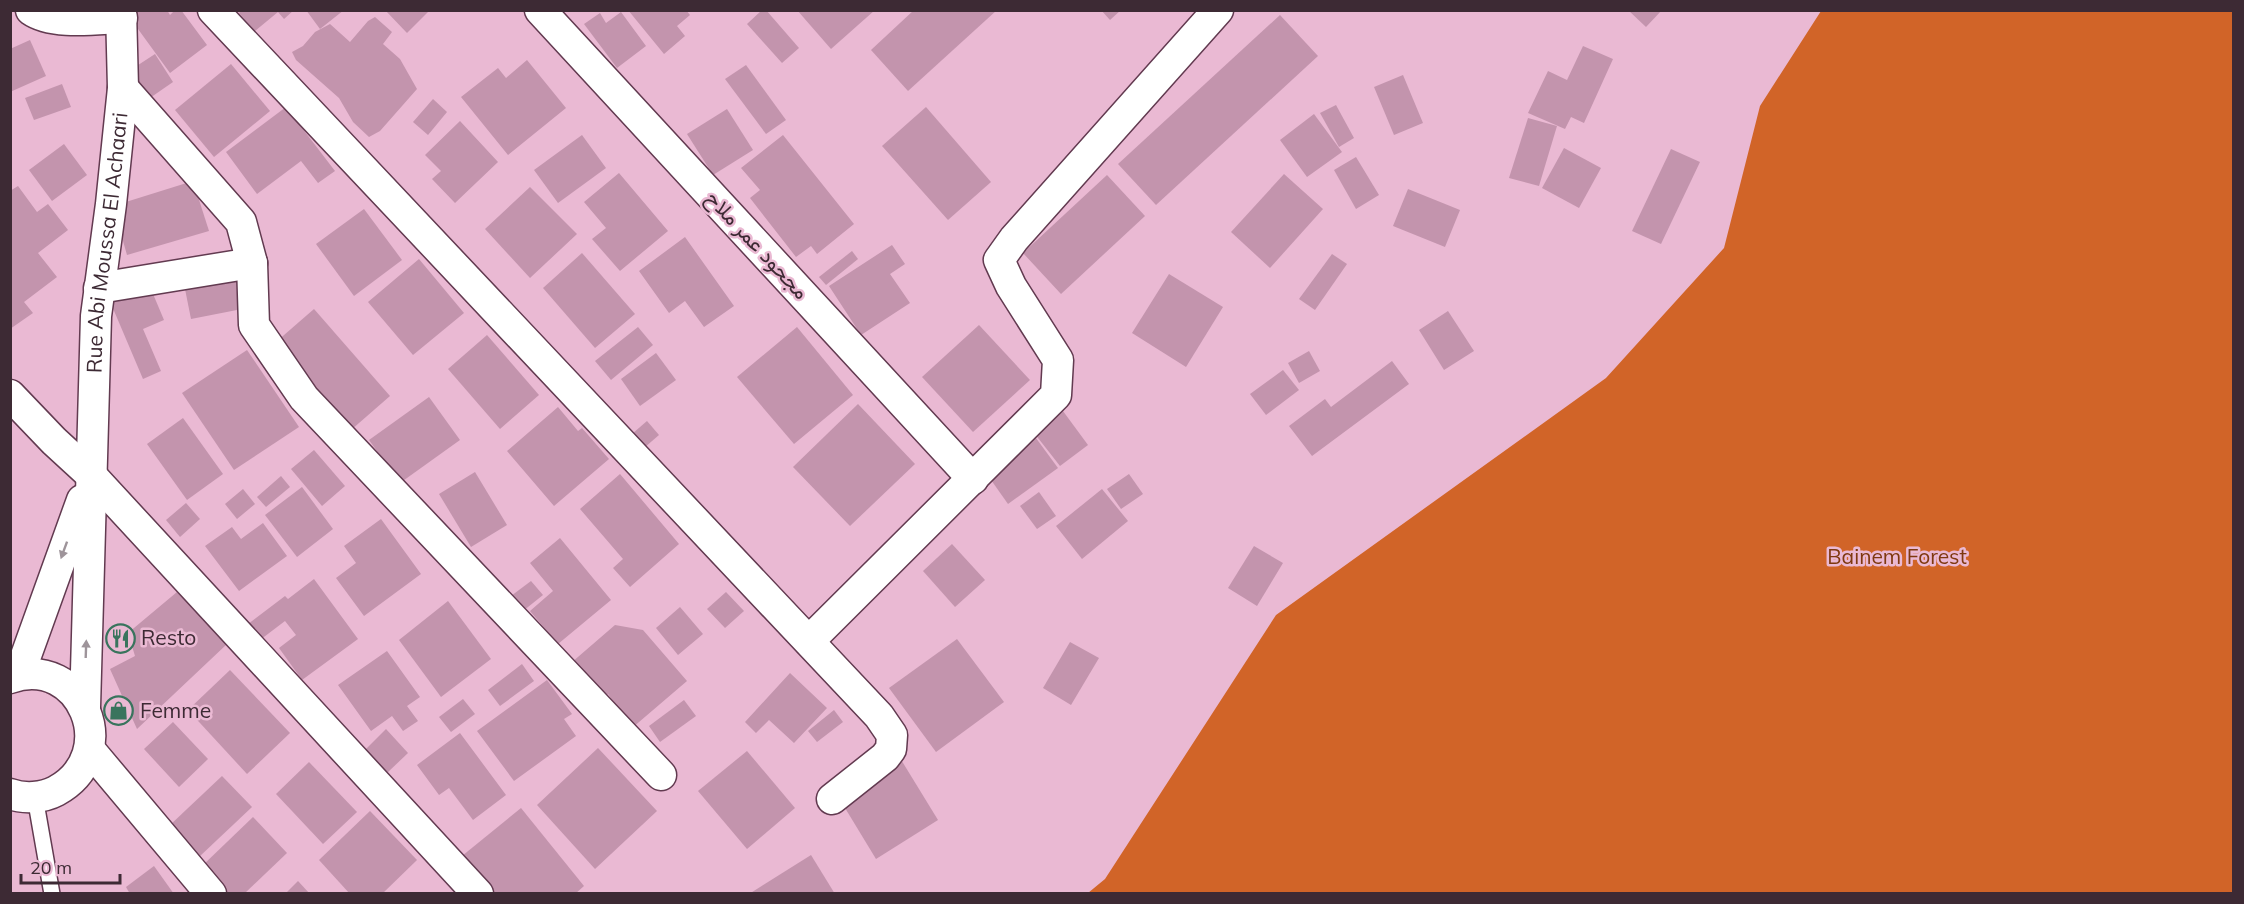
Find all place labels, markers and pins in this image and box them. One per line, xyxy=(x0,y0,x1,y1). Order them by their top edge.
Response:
restaurant icon: Resto xyxy=(104,622,136,654)
place label: Resto xyxy=(141,624,196,650)
shop icon: Femme xyxy=(103,695,135,727)
place label: Femme xyxy=(140,697,211,723)

